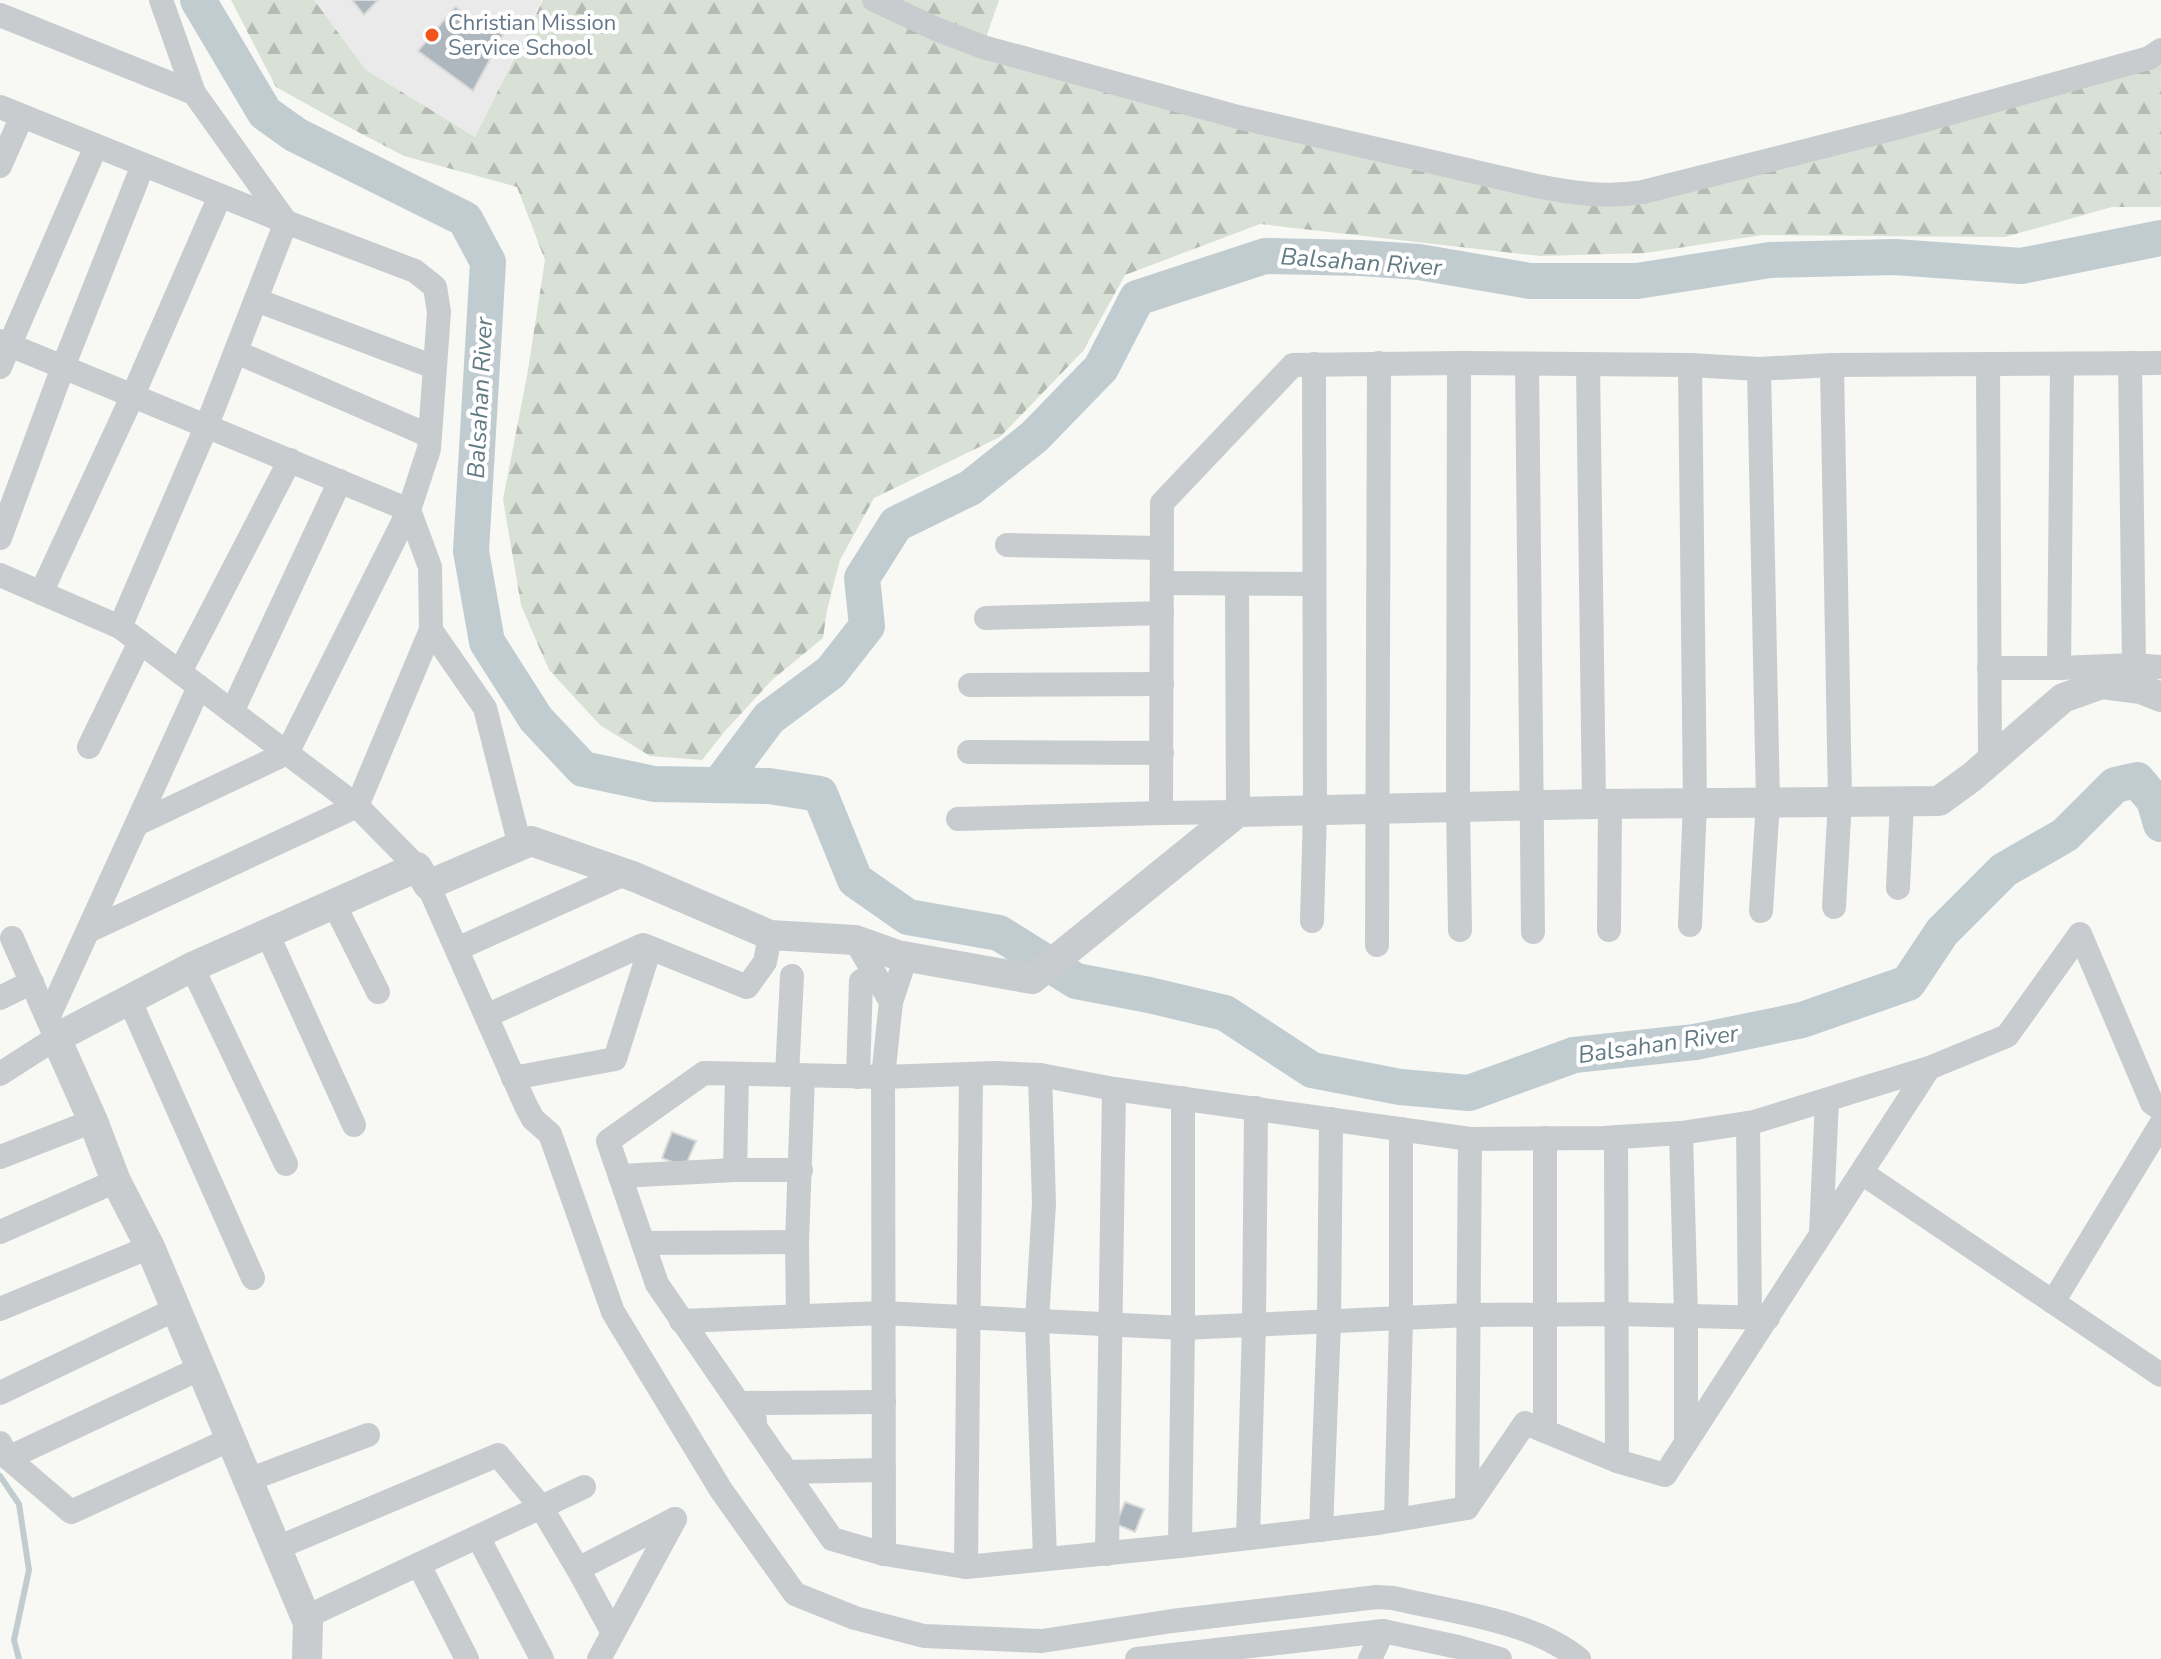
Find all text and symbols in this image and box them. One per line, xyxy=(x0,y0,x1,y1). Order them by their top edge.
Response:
place label: Christian Mission Service School xyxy=(448,8,616,63)
marker: Christian Mission Service School xyxy=(423,26,441,44)
water label: Balsahan River xyxy=(1279,240,1444,284)
water label: Balsahan River xyxy=(460,315,500,479)
water label: Balsahan River xyxy=(1576,1017,1742,1071)

